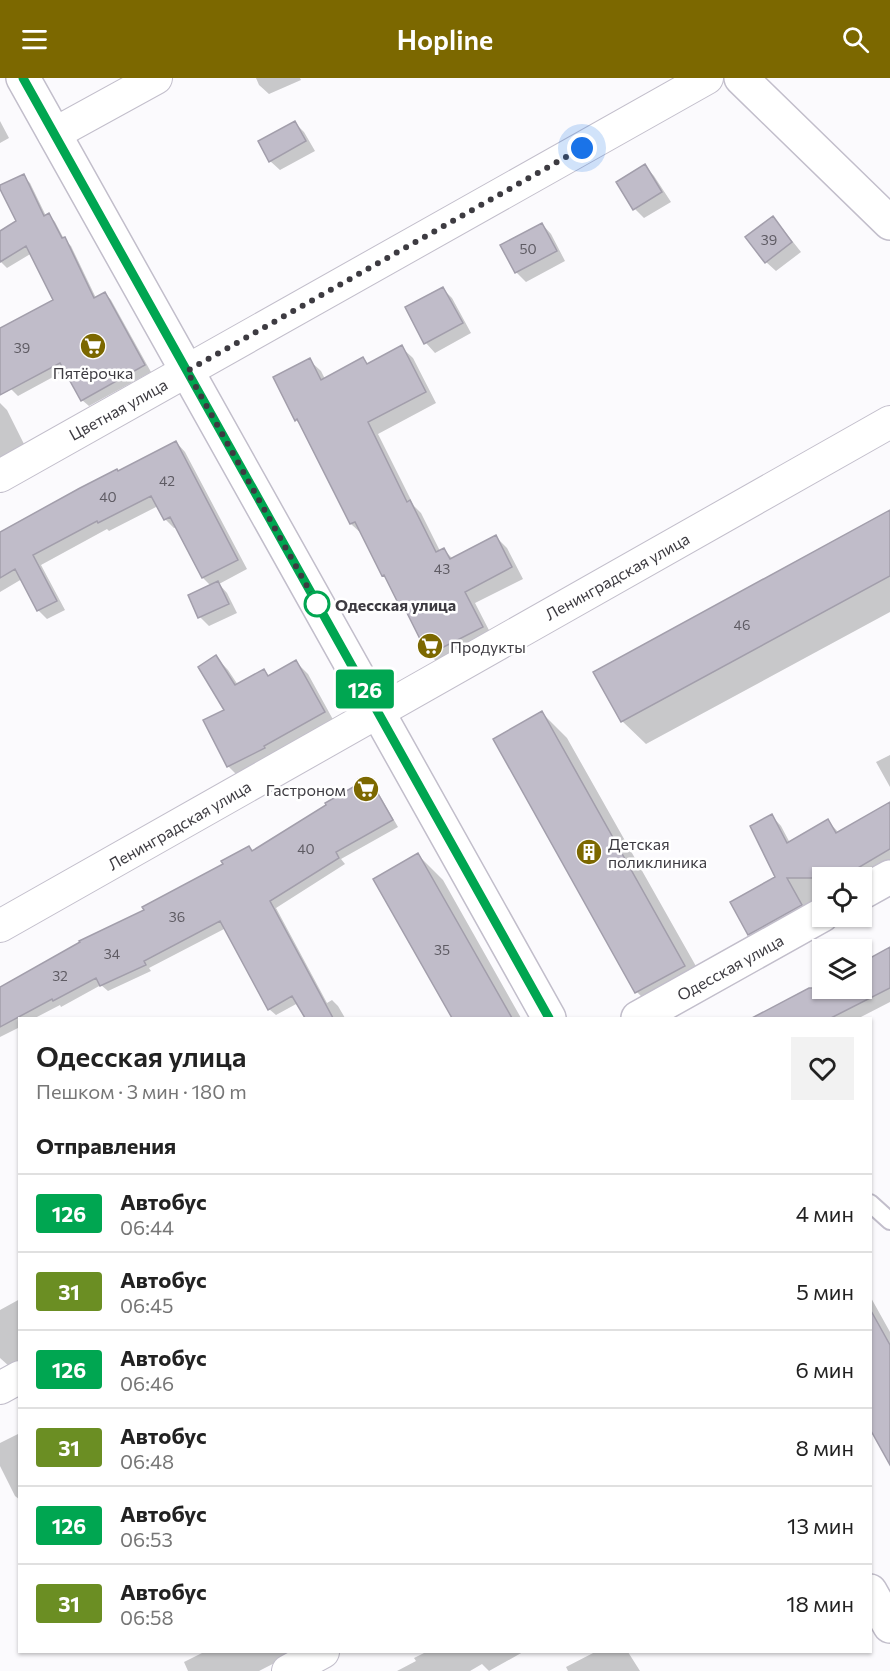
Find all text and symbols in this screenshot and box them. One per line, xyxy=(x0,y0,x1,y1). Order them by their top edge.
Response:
icon: menu xyxy=(18,23,51,56)
text: Hopline xyxy=(397,23,493,56)
icon: search xyxy=(839,23,872,56)
your location xyxy=(567,133,597,163)
house number: 39 xyxy=(761,231,777,248)
house number: 50 xyxy=(519,240,537,257)
supermarket icon: Пятёрочка xyxy=(78,331,108,361)
house number: 39 xyxy=(14,339,30,356)
place label: Пятёрочка xyxy=(53,363,133,382)
street label: Цветная улица xyxy=(66,374,170,444)
house number: 42 xyxy=(159,472,175,489)
house number: 40 xyxy=(99,488,117,505)
street label: Ленинградская улица xyxy=(542,528,692,624)
house number: 43 xyxy=(434,560,450,577)
marker: Одесская улица xyxy=(304,591,330,617)
place label: Одесская улица xyxy=(335,595,456,614)
house number: 46 xyxy=(734,616,750,633)
supermarket icon: Продукты xyxy=(415,631,445,661)
place label: Продукты xyxy=(450,637,526,656)
line badge: 126 xyxy=(330,670,400,708)
text: 126 xyxy=(348,677,382,702)
supermarket icon: Гастроном xyxy=(351,774,381,804)
street label: Ленинградская улица xyxy=(104,776,254,874)
place label: Гастроном xyxy=(266,780,346,799)
place label: Детская поликлиника xyxy=(608,834,707,871)
building icon: Детская поликлиника xyxy=(574,837,604,867)
house number: 40 xyxy=(297,840,315,857)
map controls xyxy=(812,867,872,999)
button: locate xyxy=(812,867,872,927)
house number: 36 xyxy=(169,908,185,925)
street label: Одесская улица xyxy=(674,930,786,1004)
button: layers xyxy=(812,939,872,999)
house number: 35 xyxy=(434,941,450,958)
house number: 34 xyxy=(104,945,121,962)
house number: 32 xyxy=(52,967,68,984)
button: heart xyxy=(791,1037,854,1100)
text: Одесская улица xyxy=(36,1039,246,1073)
text: Пешком · 3 мин · 180 m xyxy=(36,1079,247,1103)
text: Отправления xyxy=(36,1132,176,1159)
text: Автобус xyxy=(120,1188,207,1215)
text: 4 мин xyxy=(796,1200,854,1227)
text: 126 xyxy=(52,1201,86,1226)
text: 06:44 xyxy=(120,1215,174,1239)
text: Автобус xyxy=(120,1266,207,1293)
text: 5 мин xyxy=(796,1278,854,1305)
text: 31 xyxy=(58,1279,80,1304)
text: 06:45 xyxy=(120,1293,173,1317)
text: Автобус xyxy=(120,1344,207,1371)
text: 6 мин xyxy=(796,1356,854,1383)
text: 126 xyxy=(52,1357,86,1382)
text: 06:46 xyxy=(120,1371,174,1395)
text: Автобус xyxy=(120,1422,207,1449)
text: 8 мин xyxy=(796,1434,854,1461)
text: 31 xyxy=(58,1435,80,1460)
text: 06:48 xyxy=(120,1449,174,1473)
text: Автобус xyxy=(120,1500,207,1527)
text: 13 мин xyxy=(787,1512,854,1539)
text: 126 xyxy=(52,1513,86,1538)
text: 06:53 xyxy=(120,1527,173,1551)
text: Автобус xyxy=(120,1578,207,1605)
text: 18 мин xyxy=(786,1590,854,1617)
text: 31 xyxy=(58,1591,80,1616)
text: 06:58 xyxy=(120,1605,174,1629)

